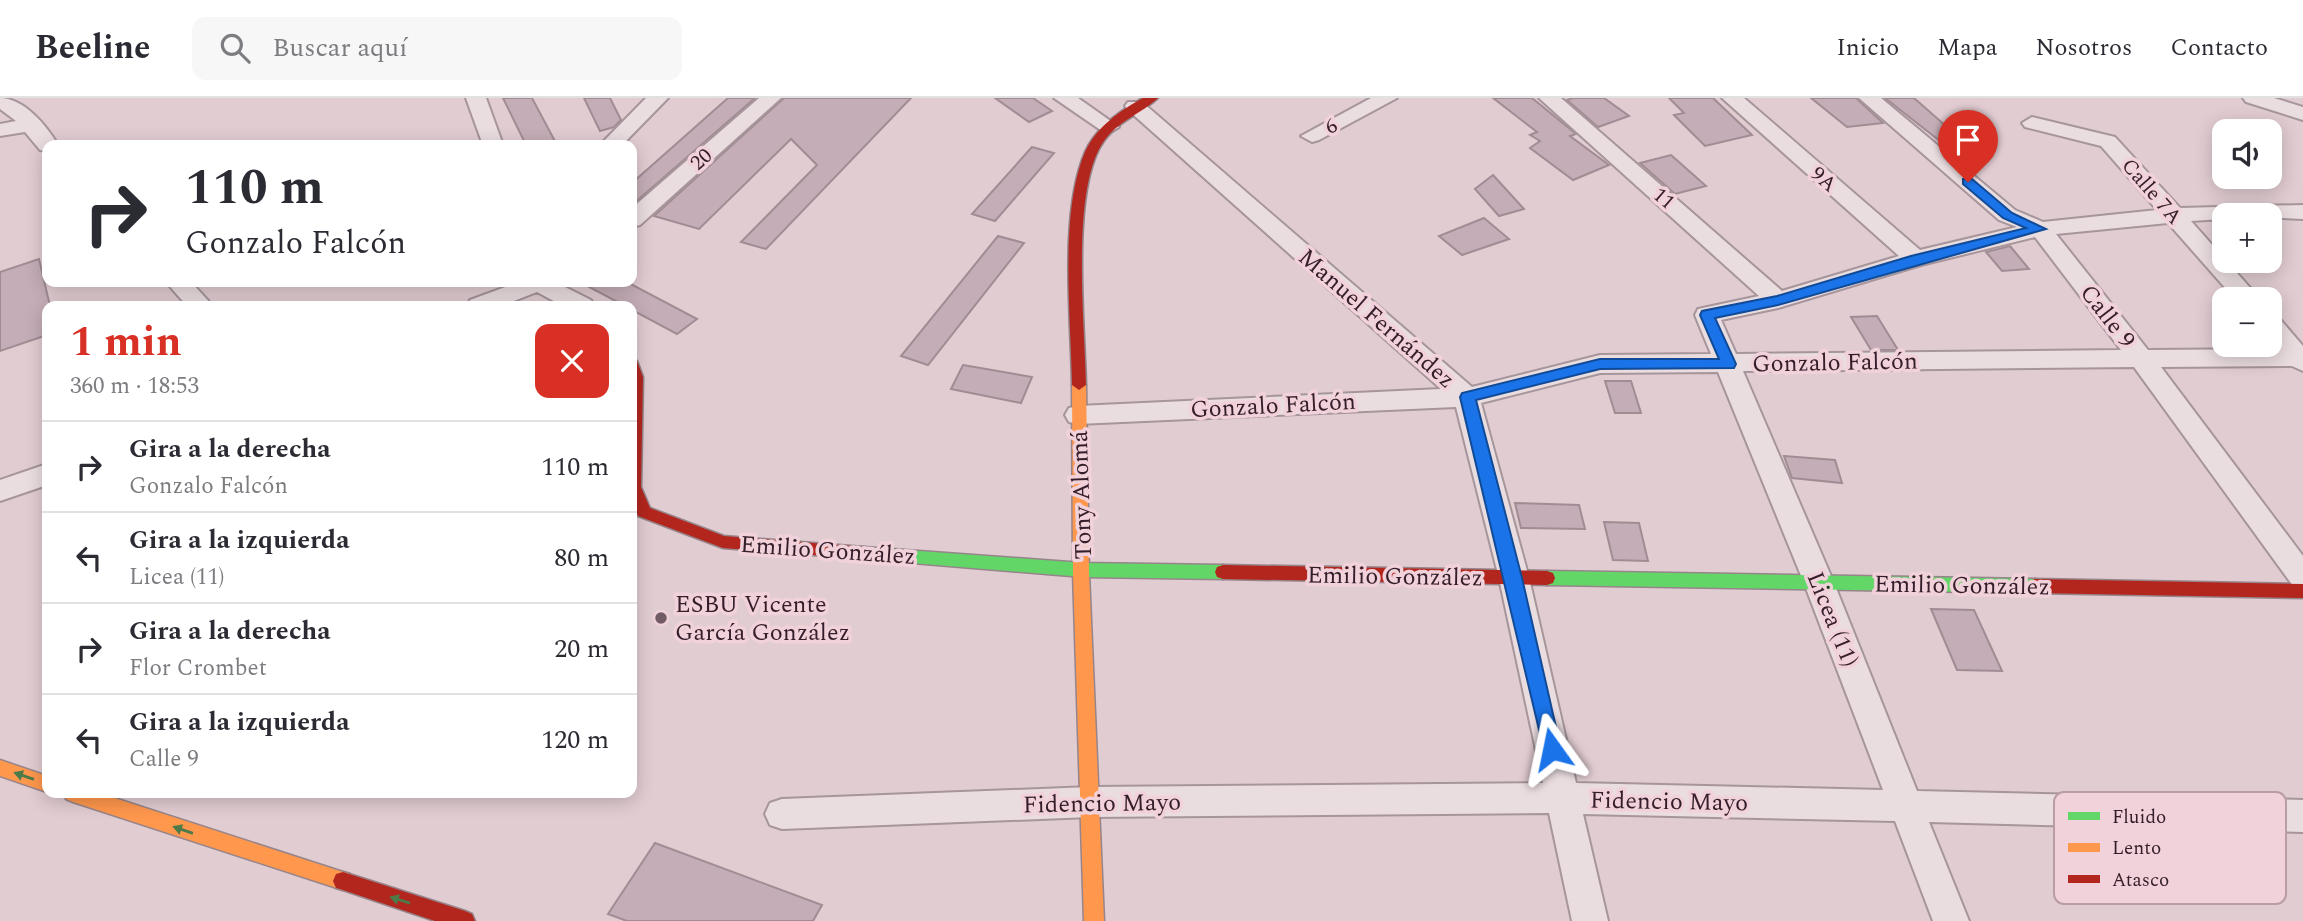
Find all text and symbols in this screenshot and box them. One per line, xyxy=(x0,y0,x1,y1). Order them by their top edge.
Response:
search box xyxy=(192,17,682,80)
text: Beeline xyxy=(35,23,150,73)
text: Buscar aquí xyxy=(272,28,407,68)
icon: search xyxy=(216,29,254,67)
text: Inicio xyxy=(1836,30,1899,66)
text: Mapa xyxy=(1937,30,1997,66)
text: Nosotros xyxy=(2035,30,2132,66)
text: Contacto xyxy=(2170,30,2268,66)
street label: 6 xyxy=(1320,110,1343,144)
pin xyxy=(1938,110,1998,182)
map controls xyxy=(2212,119,2282,357)
button: sound xyxy=(2212,119,2282,189)
icon: arrive xyxy=(1949,121,1987,159)
street label: 20 xyxy=(683,141,720,179)
text: 110 m xyxy=(185,151,324,226)
street label: Calle 7A xyxy=(2113,151,2190,232)
street label: 9A xyxy=(1803,159,1844,201)
icon: right xyxy=(70,168,161,259)
street label: 11 xyxy=(1645,180,1682,218)
button: + xyxy=(2212,203,2282,273)
text: Gonzalo Falcón xyxy=(185,219,406,268)
street label: Manuel Fernández xyxy=(1290,240,1463,397)
street label: Calle 9 xyxy=(2071,277,2144,356)
button: − xyxy=(2212,287,2282,357)
text: 1 min xyxy=(70,311,182,374)
button: close xyxy=(535,324,609,398)
street label: Gonzalo Falcón xyxy=(1752,344,1918,382)
text: 360 m · 18:53 xyxy=(70,369,199,404)
street label: Gonzalo Falcón xyxy=(1189,384,1357,428)
text: Gira a la derecha xyxy=(129,429,331,469)
street label: Tony Alomá xyxy=(1062,430,1102,560)
text: 110 m xyxy=(541,447,609,487)
icon: right xyxy=(70,448,108,486)
text: Gonzalo Falcón xyxy=(129,469,288,504)
text: Gira a la izquierda xyxy=(129,520,350,560)
street label: Emilio González xyxy=(739,527,917,575)
text: 80 m xyxy=(554,538,609,578)
icon: left xyxy=(70,539,108,577)
street label: Emilio González xyxy=(1307,557,1483,597)
text: Licea (11) xyxy=(129,560,225,595)
street label: Licea (11) xyxy=(1797,566,1867,672)
street label: Emilio González xyxy=(1874,566,2050,606)
place label: ESBU Vicente García González xyxy=(675,587,850,651)
marker: ESBU Vicente García González xyxy=(653,610,669,626)
text: Gira a la derecha xyxy=(129,611,331,651)
text: 20 m xyxy=(554,629,609,669)
icon: right xyxy=(70,630,108,668)
text: Flor Crombet xyxy=(129,651,267,686)
text: Gira a la izquierda xyxy=(129,702,350,742)
position arrow xyxy=(1515,712,1589,786)
text: 120 m xyxy=(541,720,609,760)
icon: left xyxy=(70,721,108,759)
text: Calle 9 xyxy=(129,742,199,777)
one-way arrow xyxy=(13,770,34,781)
street label: Fidencio Mayo xyxy=(1590,783,1748,821)
street label: Fidencio Mayo xyxy=(1023,785,1181,823)
legend xyxy=(2054,792,2286,904)
text: Fluido xyxy=(2112,803,2166,832)
one-way arrow xyxy=(173,824,194,835)
text: Lento xyxy=(2112,834,2161,863)
text: Atasco xyxy=(2112,866,2169,895)
one-way arrow xyxy=(389,895,410,905)

